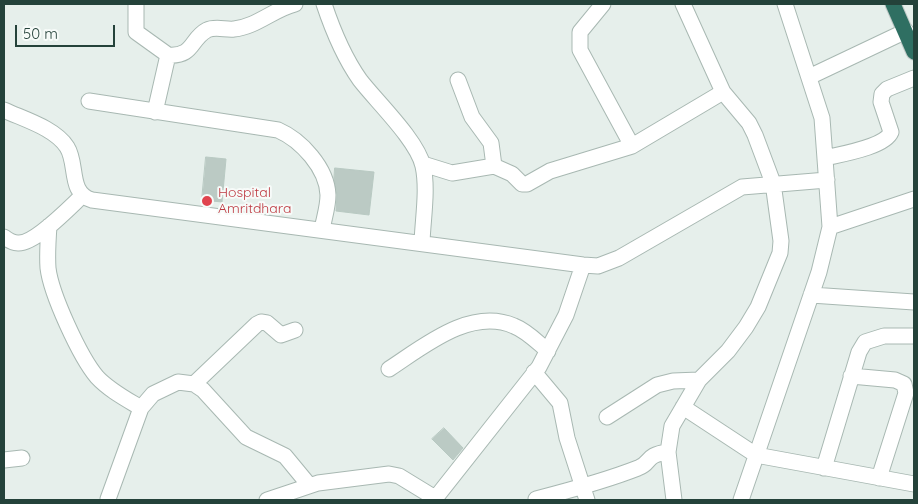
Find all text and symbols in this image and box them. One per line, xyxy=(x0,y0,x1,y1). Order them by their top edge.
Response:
scale bar xyxy=(18,15,118,47)
text: 50 m xyxy=(23,24,58,43)
place label: Hospital Amritdhara xyxy=(218,185,292,218)
marker: Hospital Amritdhara xyxy=(200,194,214,208)

